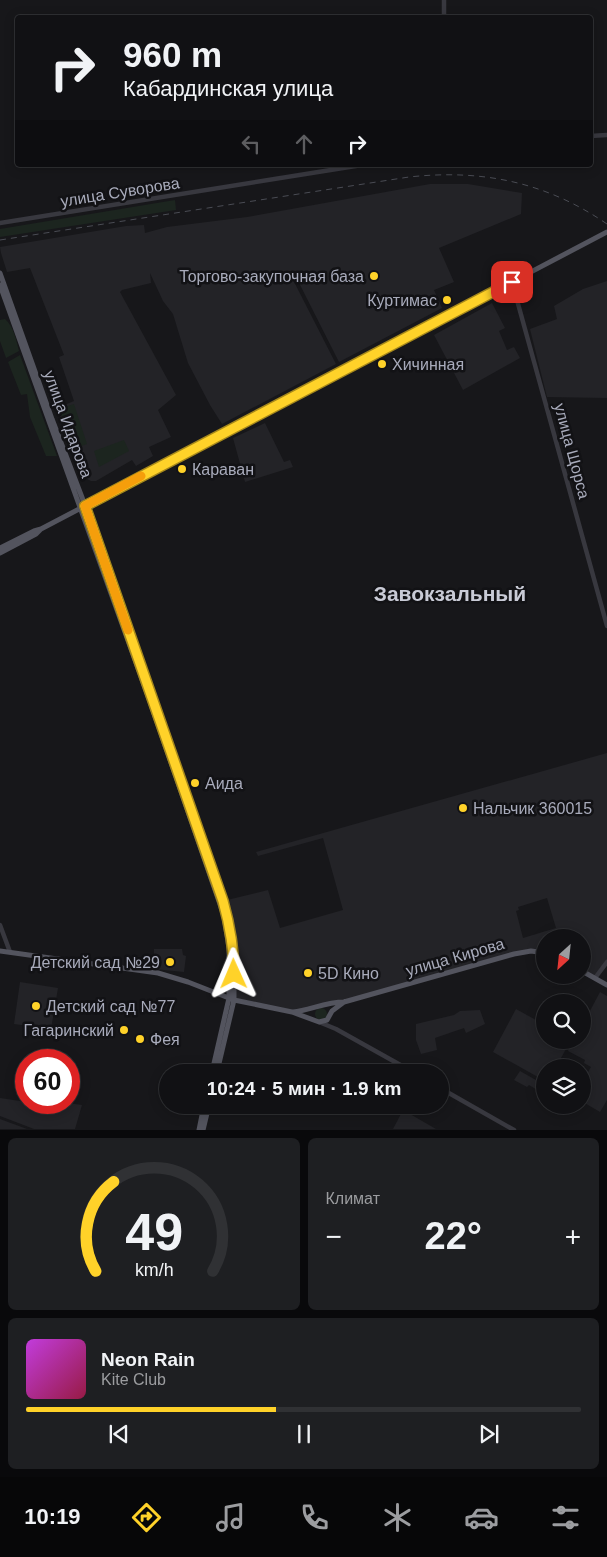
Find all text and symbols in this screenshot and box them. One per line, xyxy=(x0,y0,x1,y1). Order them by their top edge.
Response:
icon: right xyxy=(40,35,105,100)
text: 960 m xyxy=(123,35,222,74)
text: Кабардинская улица xyxy=(123,76,333,101)
icon: left xyxy=(237,130,265,158)
icon: ahead xyxy=(290,130,318,158)
icon: right xyxy=(343,130,371,158)
street label: улица Суворова xyxy=(59,174,181,210)
pin xyxy=(491,261,533,303)
place label: Торгово-закупочная база xyxy=(179,268,364,285)
icon: arrive xyxy=(498,268,526,296)
marker: Торгово-закупочная база xyxy=(368,270,380,282)
place label: Куртимас xyxy=(367,292,437,309)
marker: Куртимас xyxy=(441,294,453,306)
place label: Хичинная xyxy=(392,356,464,373)
marker: Хичинная xyxy=(376,358,388,370)
street label: улица Идарова xyxy=(41,368,95,480)
street label: улица Щорса xyxy=(551,401,593,501)
place label: Караван xyxy=(192,461,254,478)
marker: Караван xyxy=(176,463,188,475)
district label: Завокзальный xyxy=(374,582,526,605)
place label: Аида xyxy=(205,775,243,792)
marker: Аида xyxy=(189,777,201,789)
place label: Нальчик 360015 xyxy=(473,800,592,817)
marker: Нальчик 360015 xyxy=(457,802,469,814)
north arrow xyxy=(536,929,591,984)
map controls xyxy=(536,929,591,1114)
street label: улица Кирова xyxy=(404,935,506,979)
position arrow xyxy=(207,947,259,999)
place label: Детский сад №29 xyxy=(31,954,160,971)
marker: Детский сад №29 xyxy=(164,956,176,968)
place label: 5D Кино xyxy=(318,965,379,982)
marker: 5D Кино xyxy=(302,967,314,979)
button: search xyxy=(536,994,591,1049)
place label: Детский сад №77 xyxy=(46,998,175,1015)
marker: Детский сад №77 xyxy=(30,1000,42,1012)
place label: Гагаринский xyxy=(23,1022,114,1039)
marker: Гагаринский xyxy=(118,1024,130,1036)
place label: Фея xyxy=(150,1031,180,1048)
marker: Фея xyxy=(134,1033,146,1045)
speed limit sign: 60 xyxy=(15,1049,80,1114)
button: layers xyxy=(536,1059,591,1114)
text: 10:24 · 5 мин · 1.9 km xyxy=(207,1078,401,1099)
text: Климат xyxy=(326,1190,380,1207)
text: 49 xyxy=(125,1203,183,1261)
text: 22° xyxy=(425,1215,482,1257)
text: − xyxy=(326,1221,342,1252)
text: + xyxy=(565,1221,581,1252)
text: km/h xyxy=(134,1260,173,1280)
text: Neon Rain xyxy=(101,1349,195,1370)
text: Kite Club xyxy=(101,1371,166,1388)
icon: previous xyxy=(105,1420,133,1448)
icon: pause xyxy=(290,1420,318,1448)
icon: next xyxy=(475,1420,503,1448)
icon: directions xyxy=(129,1500,164,1535)
icon: music xyxy=(213,1500,248,1535)
icon: phone xyxy=(297,1500,332,1535)
icon: climate xyxy=(380,1500,415,1535)
icon: car xyxy=(464,1500,499,1535)
icon: filters xyxy=(548,1500,583,1535)
text: 10:19 xyxy=(24,1504,81,1529)

